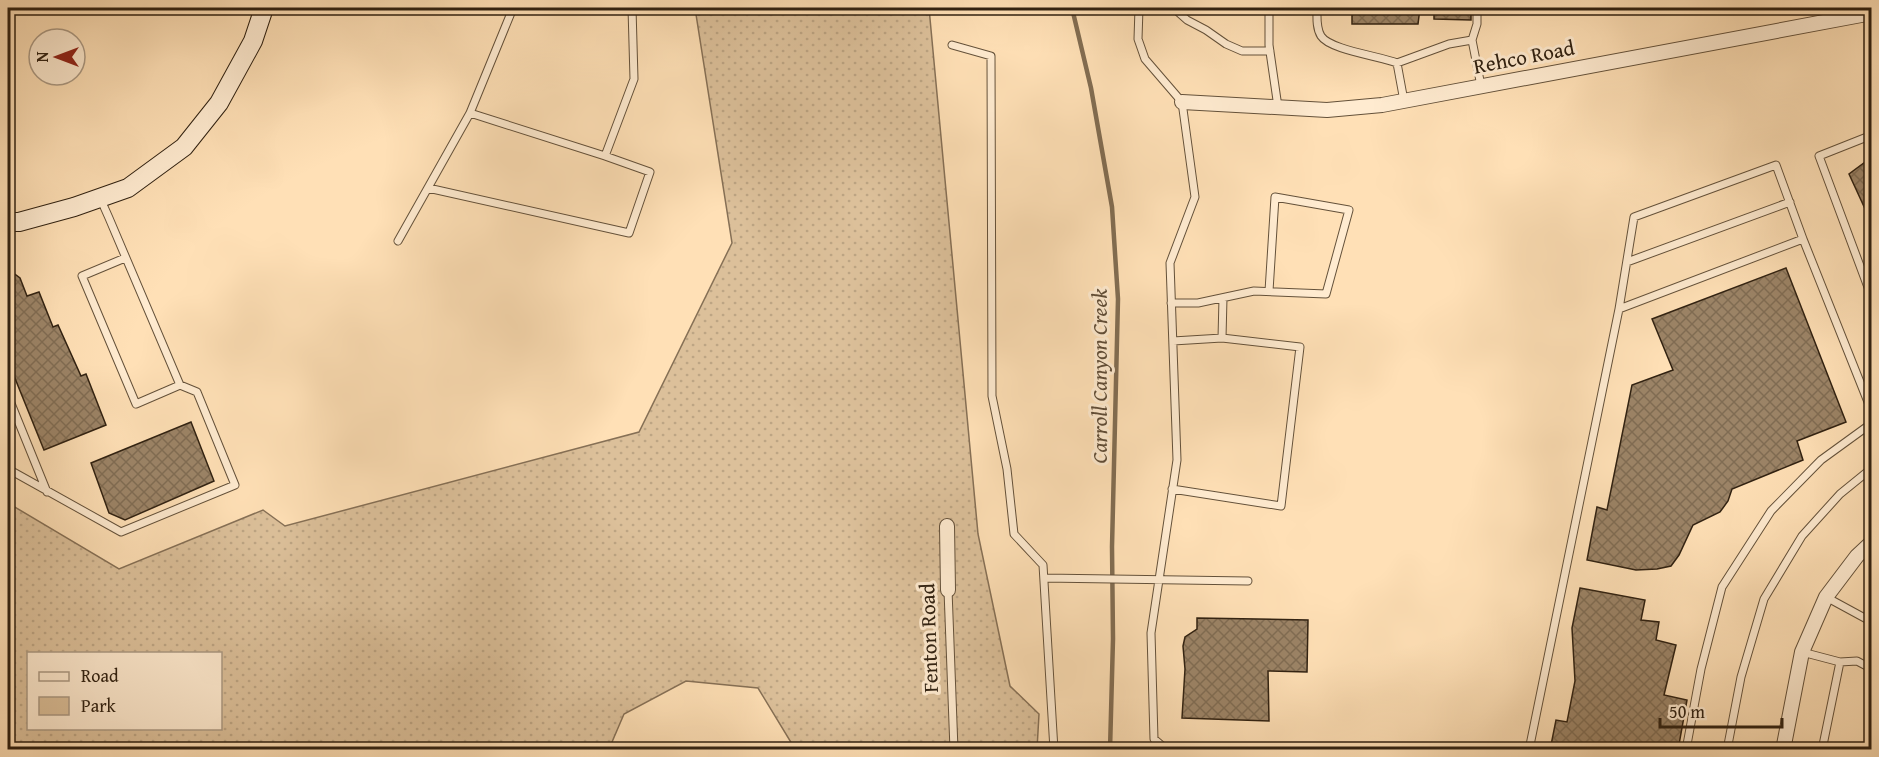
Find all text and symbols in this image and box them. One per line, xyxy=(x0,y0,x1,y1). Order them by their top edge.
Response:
north arrow xyxy=(27,27,87,87)
street label: Rehco Road xyxy=(1471,31,1578,81)
text: N xyxy=(30,51,54,62)
water label: Carroll Canyon Creek xyxy=(1083,288,1115,463)
street label: Fenton Road xyxy=(911,582,946,693)
legend xyxy=(27,652,222,730)
text: Road xyxy=(81,662,119,689)
scale bar xyxy=(1660,691,1782,729)
text: Park xyxy=(81,692,117,719)
text: 50 m xyxy=(1669,698,1705,725)

